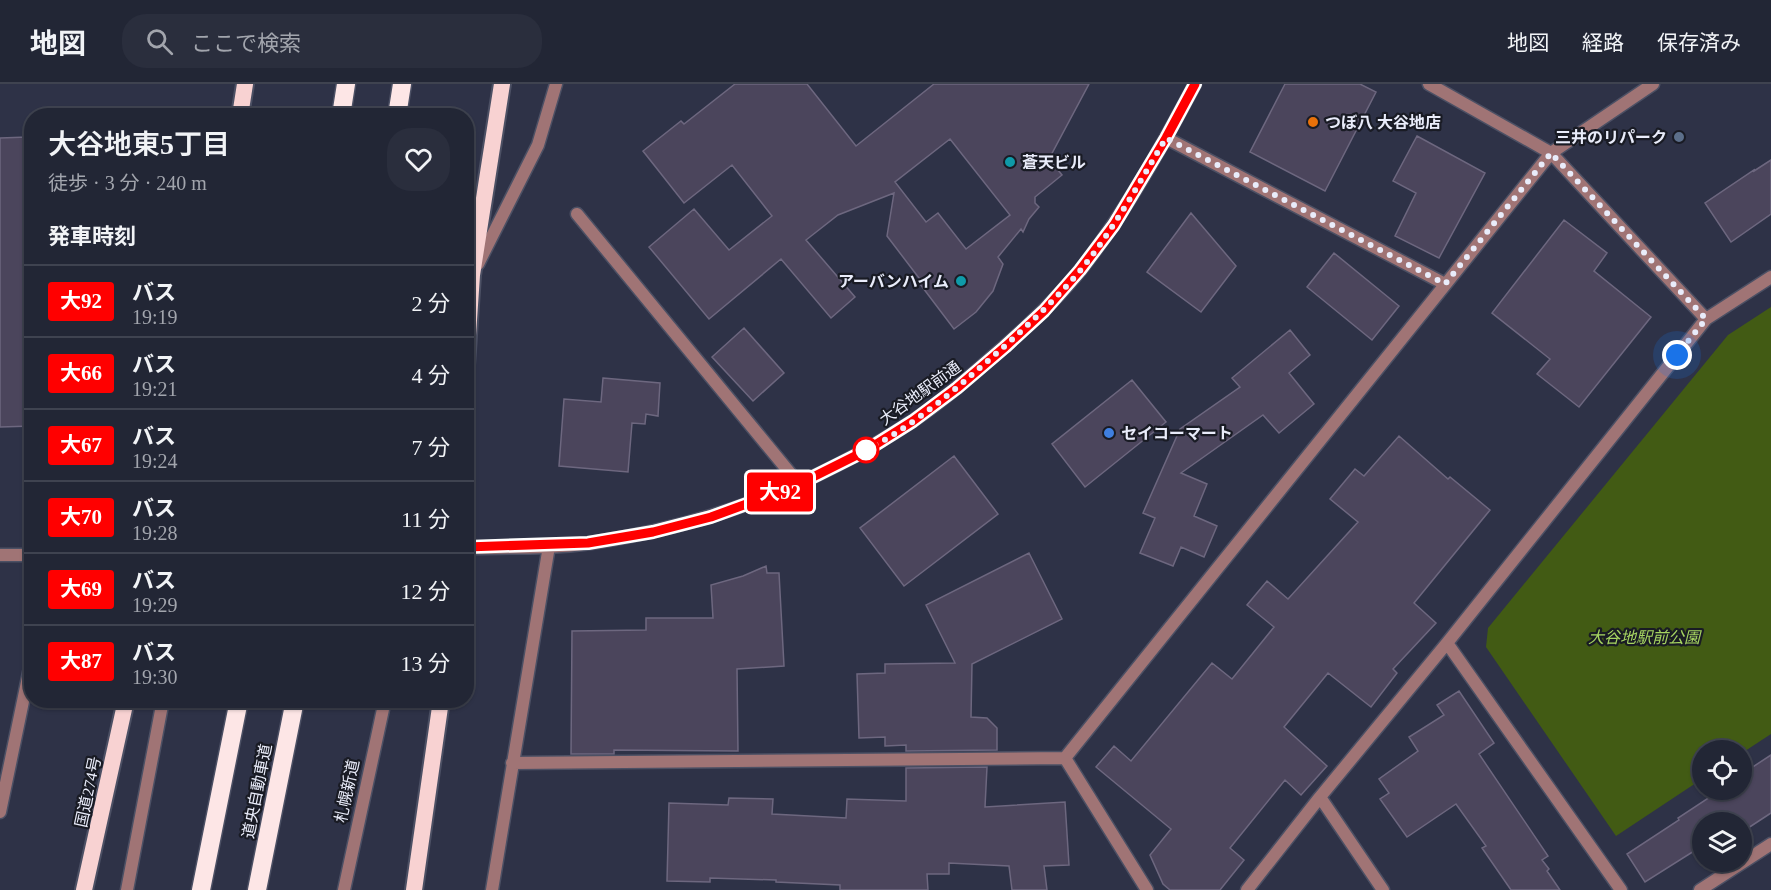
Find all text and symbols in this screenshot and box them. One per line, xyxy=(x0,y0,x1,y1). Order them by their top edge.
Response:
search box xyxy=(122,14,542,68)
icon: search xyxy=(143,25,176,58)
text: 地図 xyxy=(30,28,86,59)
text: ここで検索 xyxy=(191,31,301,56)
text: 地図 xyxy=(1507,31,1549,55)
text: 経路 xyxy=(1582,31,1624,55)
text: 保存済み xyxy=(1657,31,1741,55)
place label: つぼ八 大谷地店 xyxy=(1325,114,1441,131)
marker: つぼ八 大谷地店 xyxy=(1306,115,1320,129)
button: heart xyxy=(387,128,450,191)
place label: 三井のリパーク xyxy=(1555,128,1667,146)
text: 大谷地東5丁目 xyxy=(48,129,230,160)
marker: 三井のリパーク xyxy=(1672,130,1686,144)
place label: 蒼天ビル xyxy=(1022,154,1086,171)
marker: 蒼天ビル xyxy=(1003,155,1017,169)
text: 徒歩 · 3 分 · 240 m xyxy=(48,172,207,194)
text: 発車時刻 xyxy=(48,224,136,249)
place label: アーバンハイム xyxy=(838,273,949,290)
marker: アーバンハイム xyxy=(954,274,968,288)
text: バス xyxy=(132,280,176,305)
text: 大92 xyxy=(60,289,102,313)
text: 2 分 xyxy=(411,291,450,316)
text: 19:19 xyxy=(132,306,178,328)
your location xyxy=(1662,340,1692,370)
text: バス xyxy=(132,352,176,377)
street label: 大谷地駅前通 xyxy=(876,358,964,428)
text: 大66 xyxy=(60,361,102,385)
text: 4 分 xyxy=(411,363,450,388)
text: 19:21 xyxy=(132,378,178,400)
text: バス xyxy=(132,424,176,449)
place label: セイコーマート xyxy=(1121,425,1233,442)
marker: セイコーマート xyxy=(1102,426,1116,440)
text: 大67 xyxy=(60,433,102,457)
text: 7 分 xyxy=(411,435,450,460)
unlabelled marker xyxy=(853,437,879,463)
text: 19:24 xyxy=(132,450,178,472)
line badge: 大92 xyxy=(746,472,814,512)
text: 大92 xyxy=(759,480,801,504)
text: バス xyxy=(132,496,176,521)
text: 大70 xyxy=(60,505,102,529)
text: 11 分 xyxy=(401,507,450,532)
text: 19:28 xyxy=(132,522,178,544)
text: バス xyxy=(132,568,176,593)
text: 大69 xyxy=(60,577,102,601)
text: 12 分 xyxy=(400,579,450,604)
text: 19:29 xyxy=(132,594,178,616)
park label: 大谷地駅前公園 xyxy=(1588,629,1702,646)
text: バス xyxy=(132,640,176,665)
text: 大87 xyxy=(60,649,102,673)
text: 13 分 xyxy=(400,651,450,676)
text: 19:30 xyxy=(132,666,178,688)
map controls xyxy=(1692,740,1752,872)
button: locate xyxy=(1692,740,1752,800)
street label: 道央自動車道 xyxy=(239,742,275,840)
street label: 国道274号 xyxy=(72,755,104,829)
street label: 札幌新道 xyxy=(332,758,362,824)
button: layers xyxy=(1692,812,1752,872)

